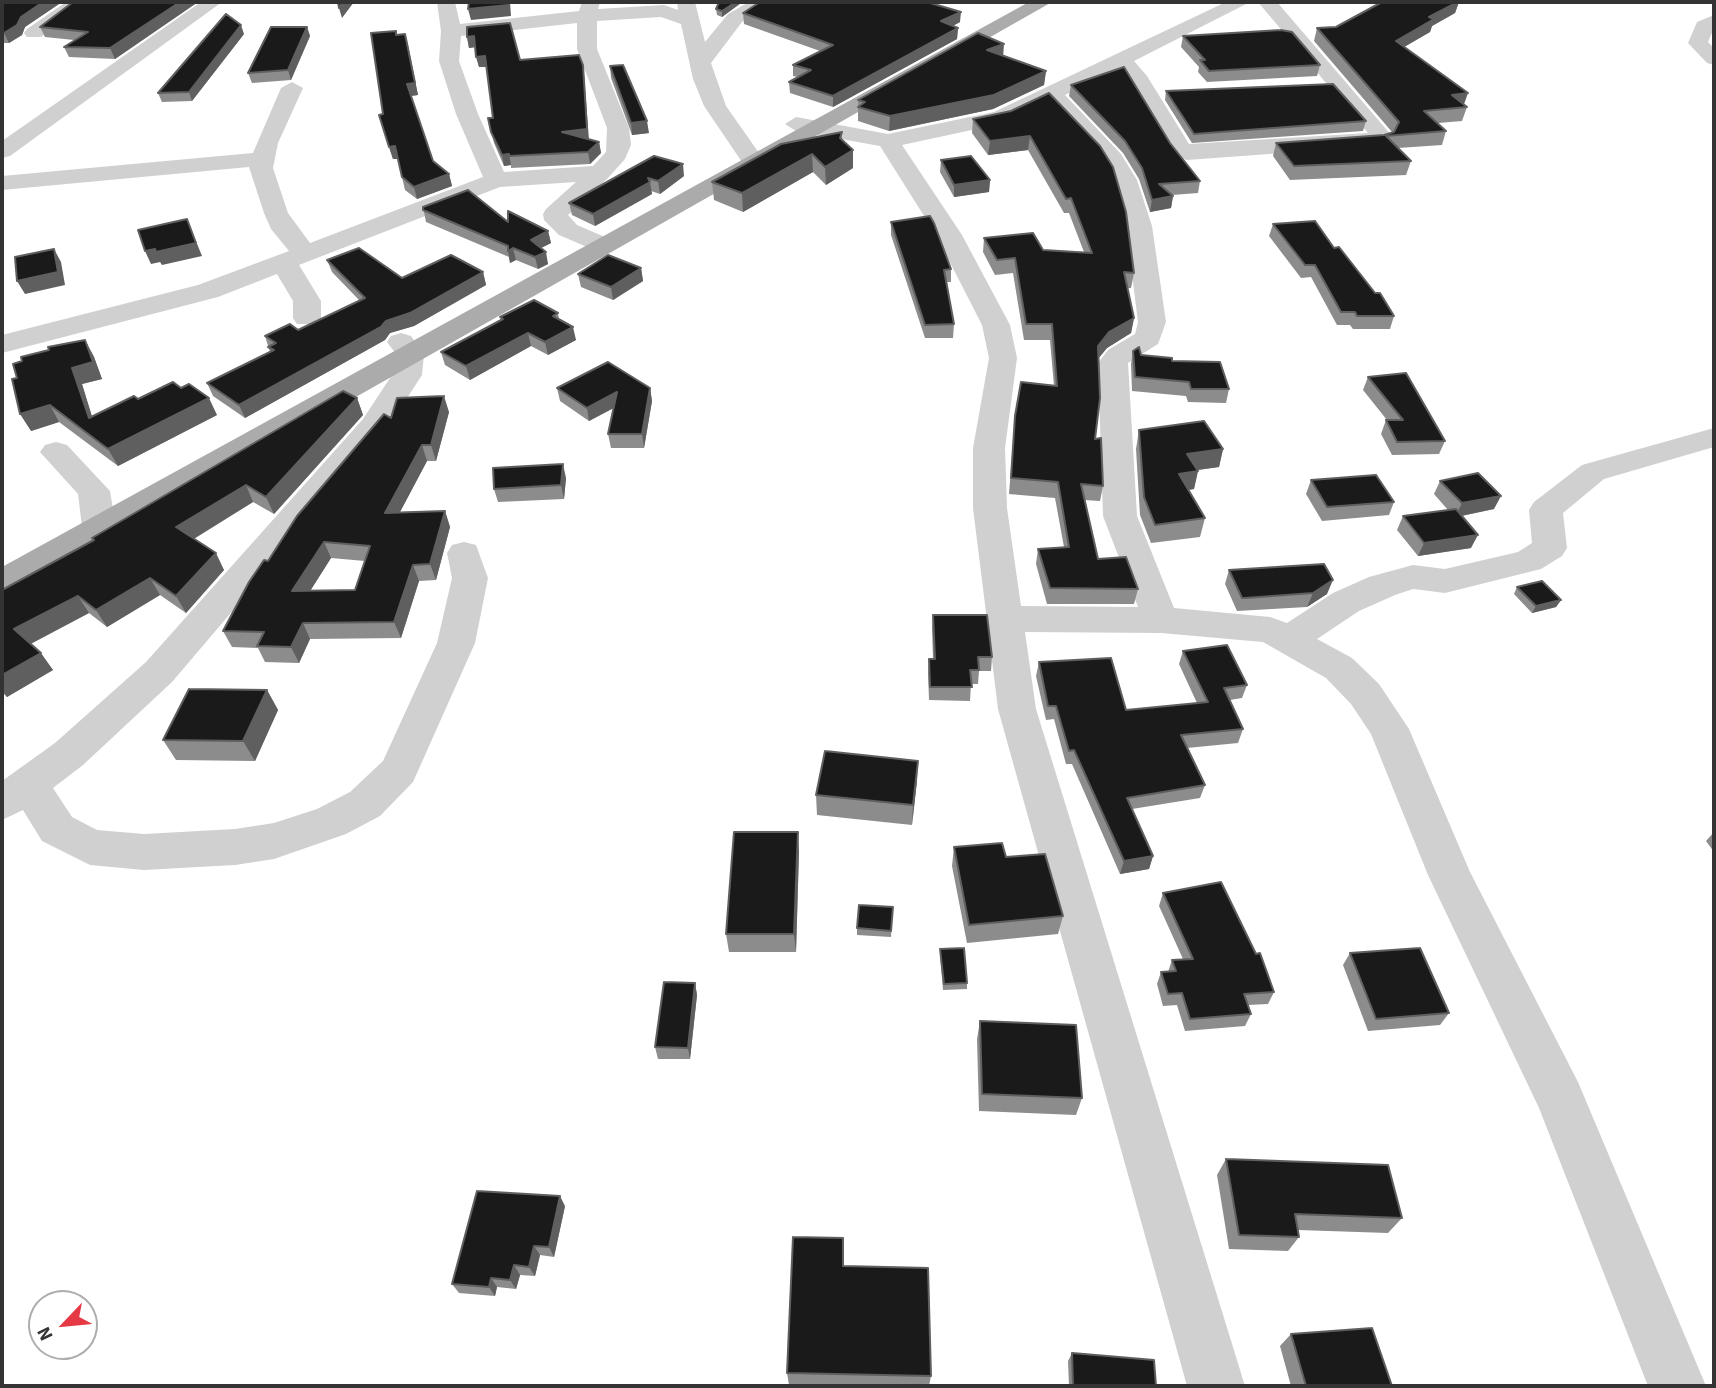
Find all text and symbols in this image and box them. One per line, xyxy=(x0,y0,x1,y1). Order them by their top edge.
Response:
north arrow xyxy=(28,1290,98,1360)
text: N xyxy=(31,1322,60,1345)

